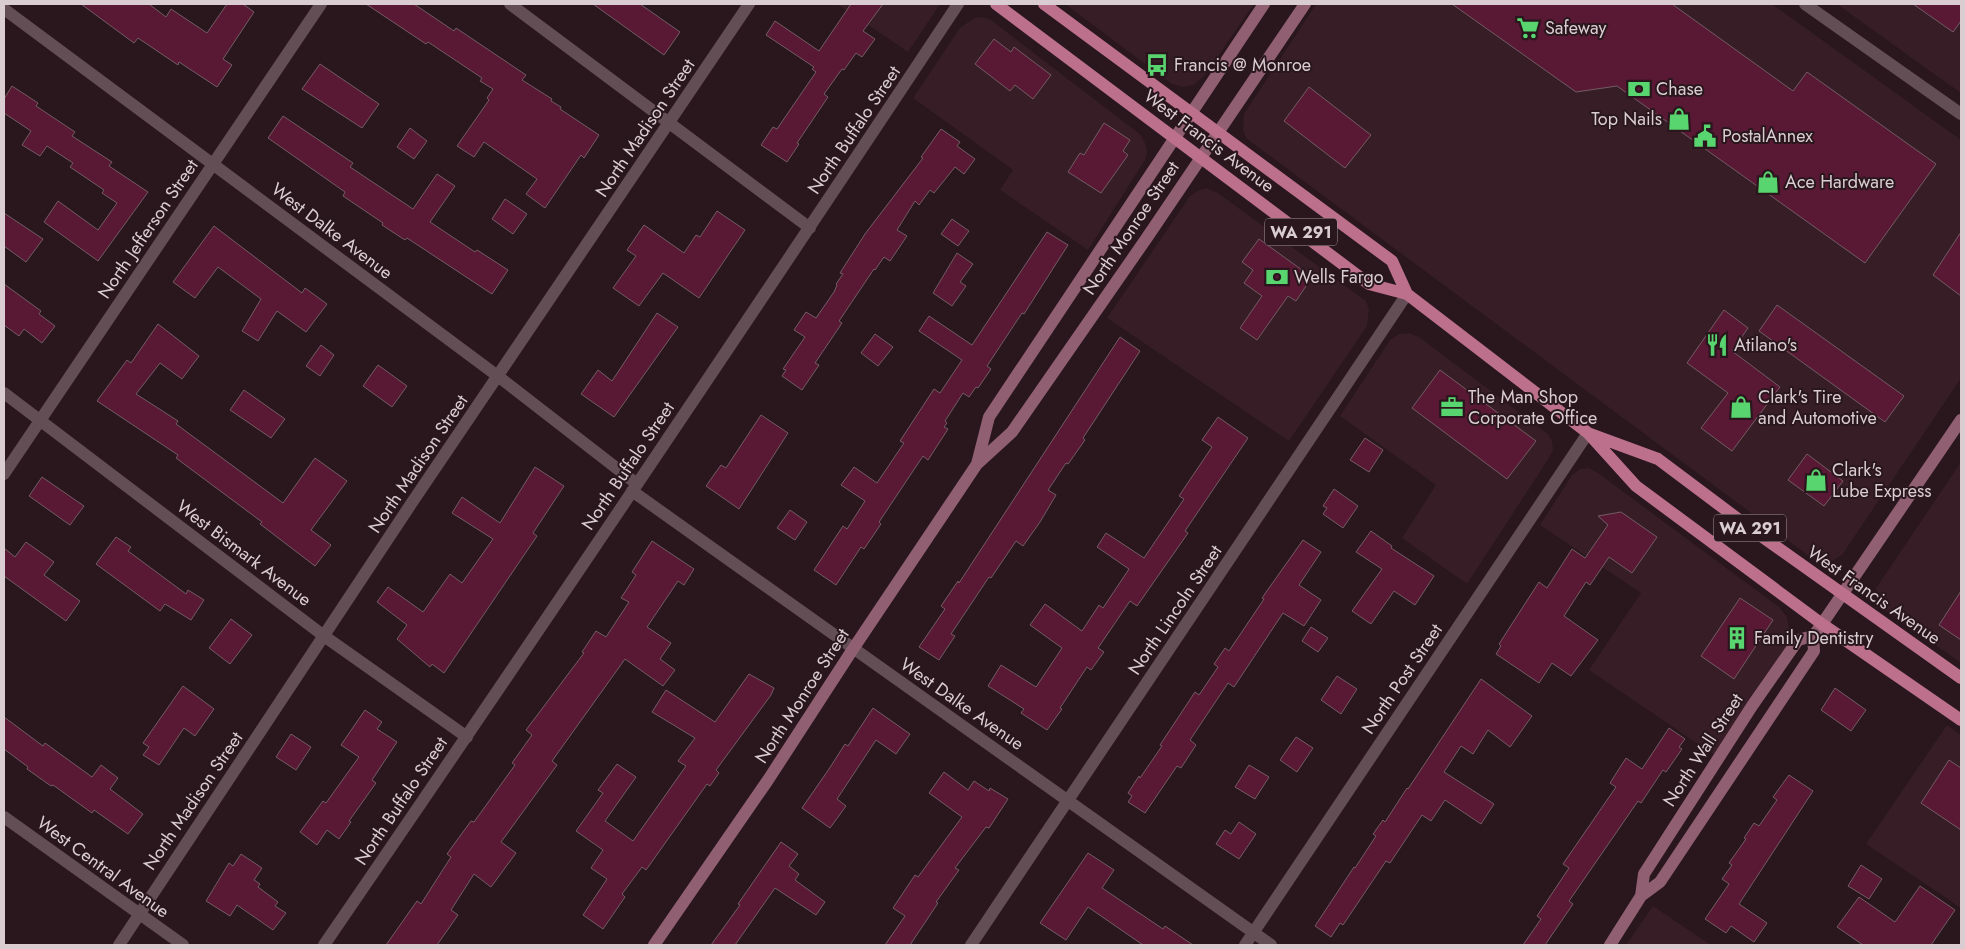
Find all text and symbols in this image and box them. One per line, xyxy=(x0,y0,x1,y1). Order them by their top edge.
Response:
supermarket icon: Safeway xyxy=(1515,15,1541,41)
place label: Safeway xyxy=(1545,15,1606,41)
bus stop icon: Francis @ Monroe xyxy=(1144,52,1170,78)
place label: Francis @ Monroe xyxy=(1174,52,1311,78)
street label: North Madison Street xyxy=(589,53,702,202)
street label: North Buffalo Street xyxy=(801,60,907,199)
bank icon: Chase xyxy=(1626,76,1652,102)
place label: Chase xyxy=(1656,76,1703,102)
street label: West Francis Avenue xyxy=(1138,83,1280,199)
place label: Top Nails xyxy=(1591,106,1662,132)
shop icon: Top Nails xyxy=(1666,106,1692,132)
public building icon: PostalAnnex xyxy=(1692,123,1718,149)
place label: PostalAnnex xyxy=(1722,123,1813,149)
street label: North Jefferson Street xyxy=(92,153,205,304)
street label: North Monroe Street xyxy=(1077,155,1186,300)
shop icon: Ace Hardware xyxy=(1755,169,1781,195)
place label: Ace Hardware xyxy=(1785,169,1894,195)
street label: West Dalke Avenue xyxy=(266,177,398,285)
road number: WA 291 xyxy=(1265,218,1337,246)
bank icon: Wells Fargo xyxy=(1264,264,1290,290)
place label: Wells Fargo xyxy=(1294,264,1384,290)
restaurant icon: Atilano's xyxy=(1704,332,1730,358)
place label: Atilano's xyxy=(1734,332,1797,358)
place label: The Man Shop Corporate Office xyxy=(1468,384,1597,431)
place label: Clark's Tire and Automotive xyxy=(1758,384,1877,431)
street label: North Madison Street xyxy=(362,389,475,538)
office icon: The Man Shop Corporate Office xyxy=(1439,394,1465,420)
shop icon: Clark's Tire and Automotive xyxy=(1728,394,1754,420)
street label: North Buffalo Street xyxy=(575,396,681,535)
place label: Clark's Lube Express xyxy=(1832,457,1932,504)
shop icon: Clark's Lube Express xyxy=(1803,467,1829,493)
street label: West Bismark Avenue xyxy=(171,494,317,612)
road number: WA 291 xyxy=(1714,514,1786,542)
street label: North Lincoln Street xyxy=(1122,539,1229,680)
street label: West Francis Avenue xyxy=(1802,539,1946,651)
street label: North Post Street xyxy=(1355,618,1449,739)
street label: North Monroe Street xyxy=(749,623,856,769)
building icon: Family Dentistry xyxy=(1724,625,1750,651)
place label: Family Dentistry xyxy=(1754,625,1874,651)
street label: West Dalke Avenue xyxy=(895,651,1029,757)
street label: North Wall Street xyxy=(1657,688,1750,812)
street label: North Madison Street xyxy=(137,726,250,875)
street label: North Buffalo Street xyxy=(348,731,454,870)
street label: West Central Avenue xyxy=(31,810,175,924)

